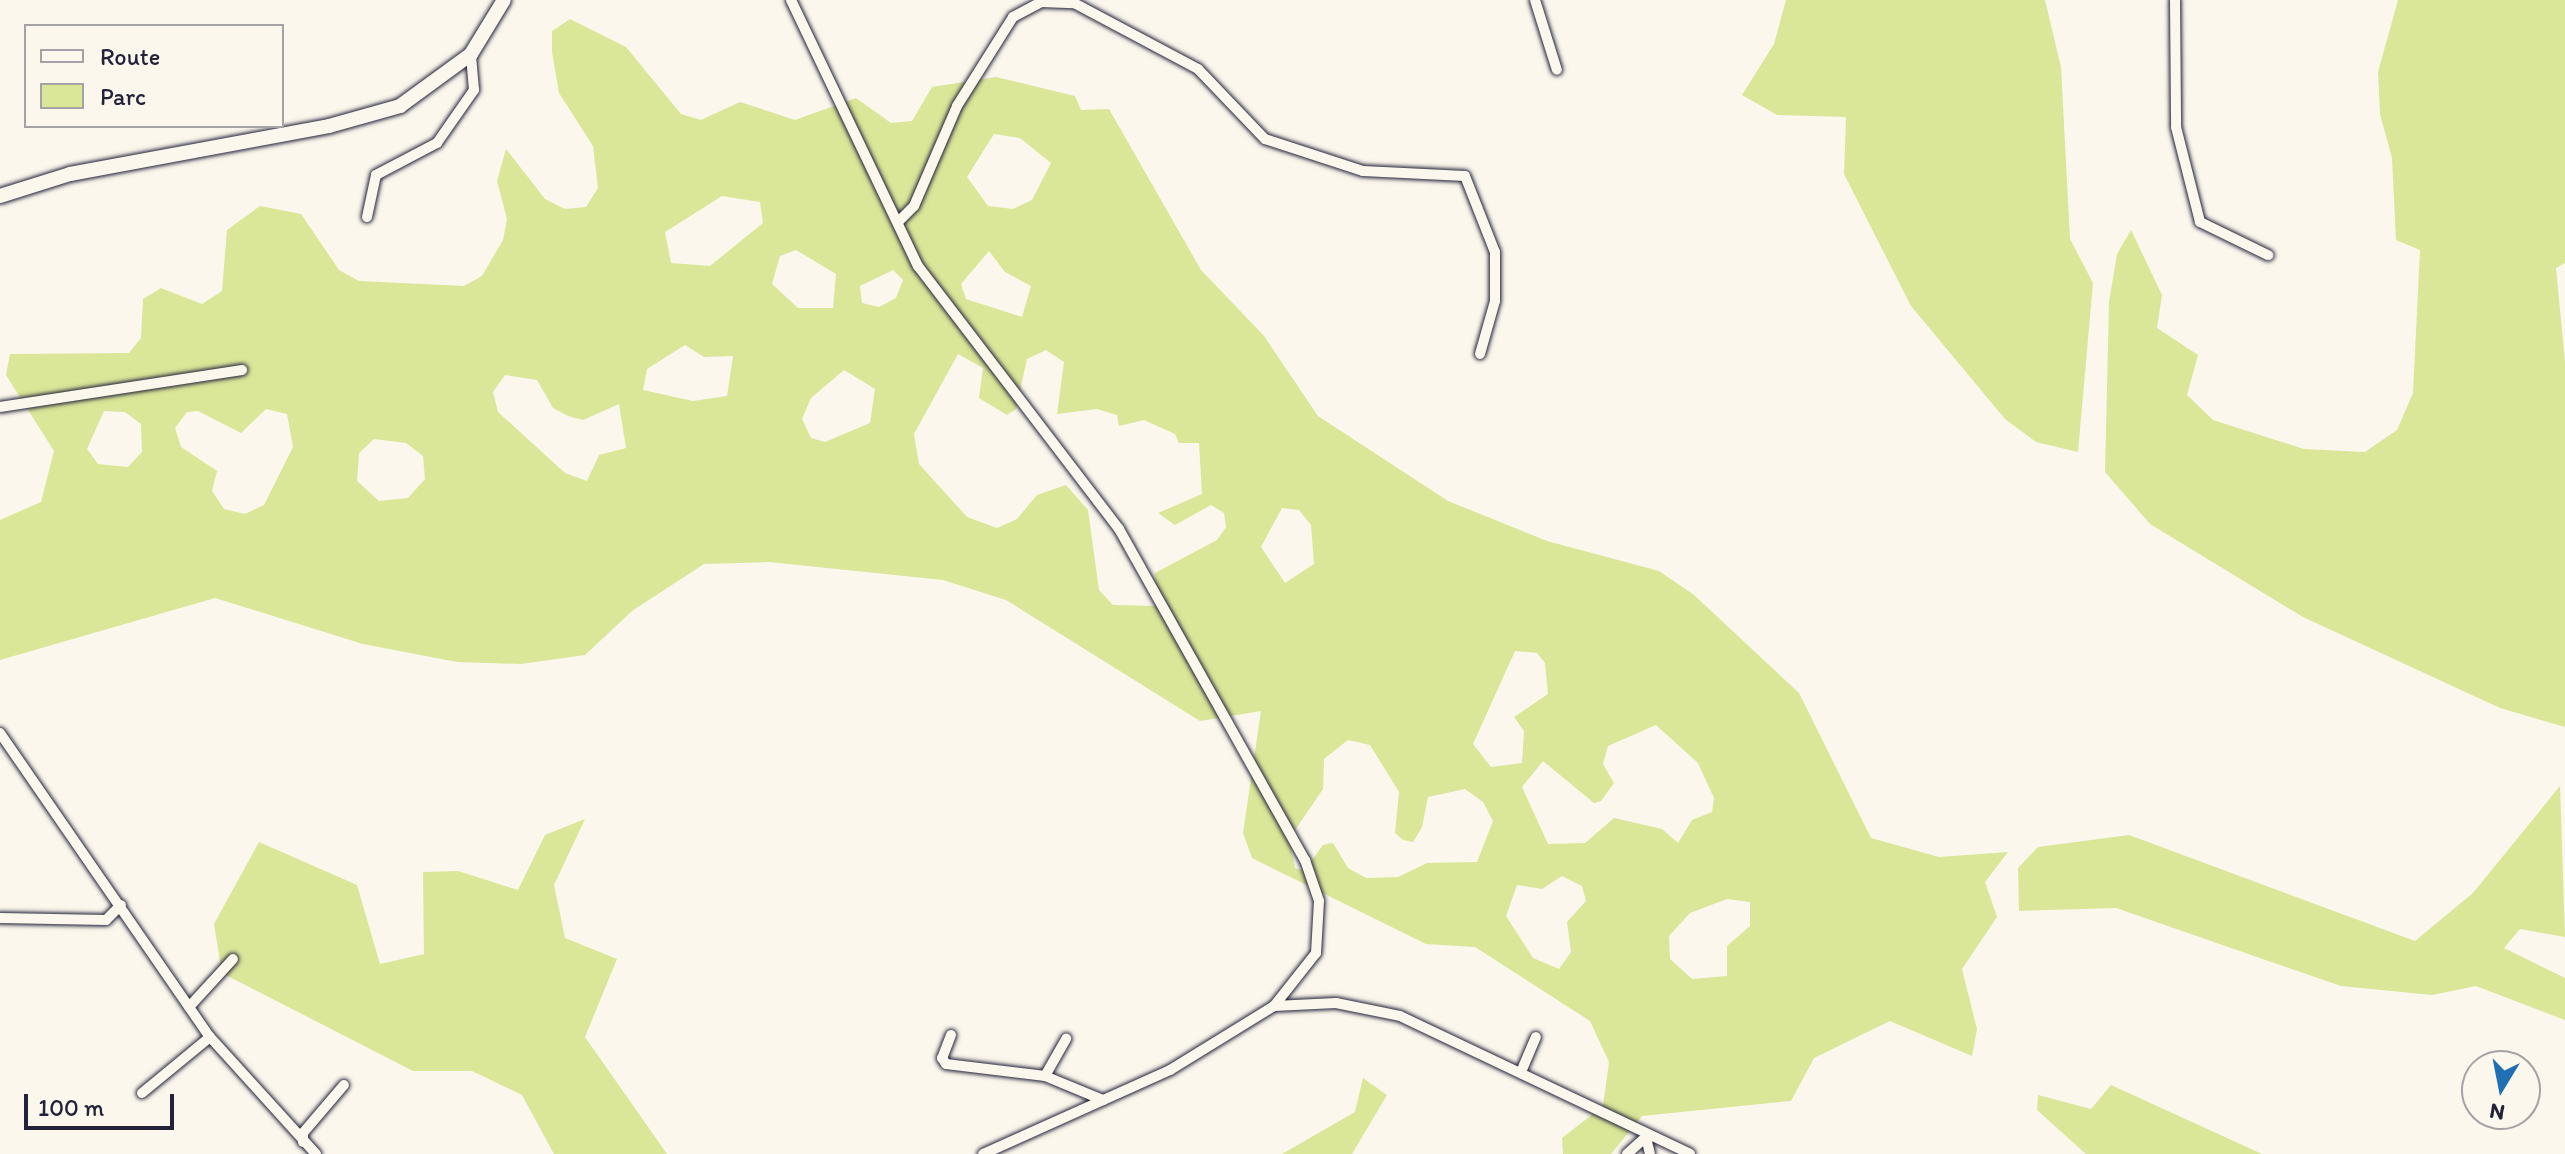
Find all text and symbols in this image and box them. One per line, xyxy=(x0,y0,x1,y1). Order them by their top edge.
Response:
legend xyxy=(24,24,284,128)
text: Route xyxy=(100,42,160,71)
text: Parc xyxy=(100,82,146,111)
north arrow xyxy=(2461,1050,2541,1130)
scale bar xyxy=(28,1078,178,1128)
text: 100 m xyxy=(38,1093,104,1122)
text: N xyxy=(2487,1098,2507,1127)

